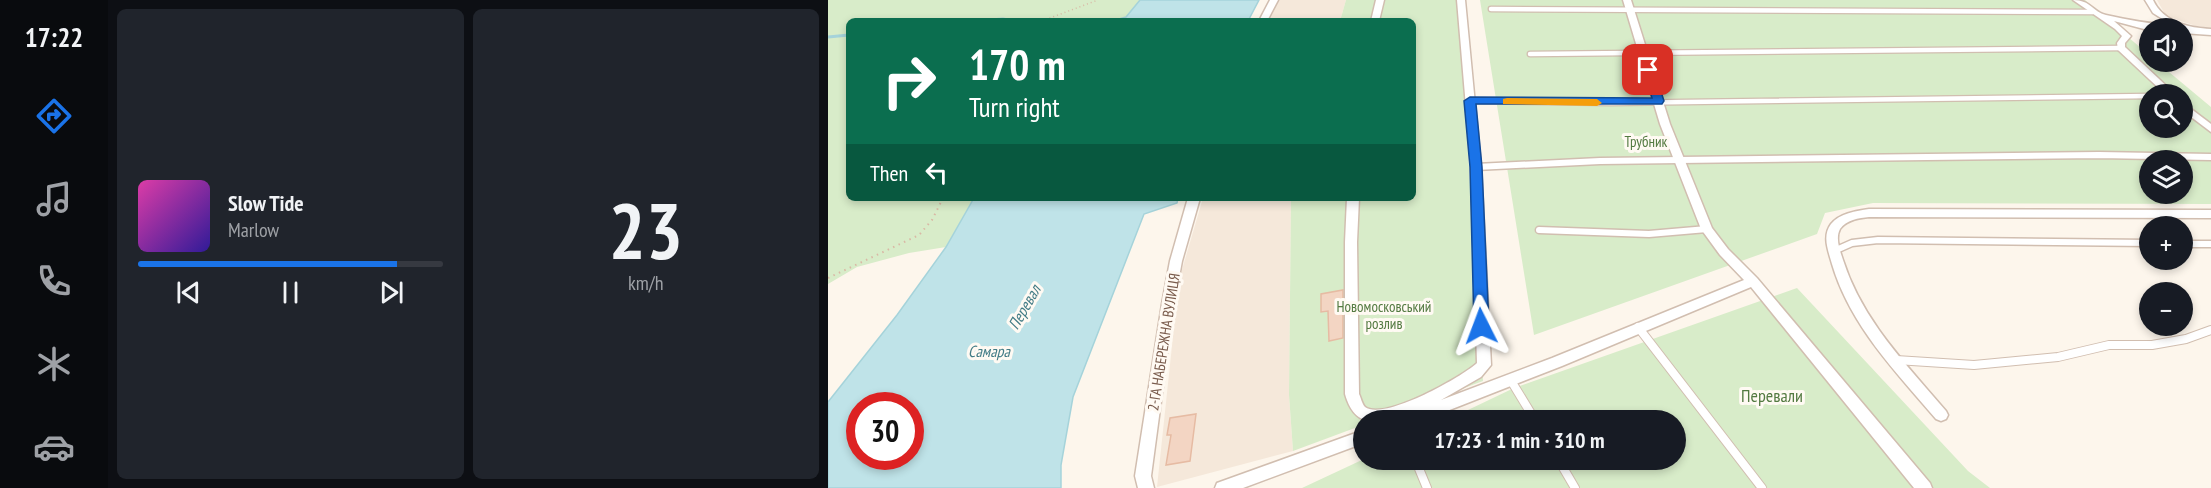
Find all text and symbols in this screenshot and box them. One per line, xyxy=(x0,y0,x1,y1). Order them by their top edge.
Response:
map controls xyxy=(2139,18,2193,336)
button: sound xyxy=(2139,18,2193,72)
text: 17:22 xyxy=(25,20,83,54)
text: 170 m xyxy=(969,37,1066,92)
icon: right xyxy=(870,42,948,120)
pin xyxy=(1622,44,1673,95)
icon: arrive xyxy=(1631,53,1664,86)
button: search xyxy=(2139,84,2193,138)
text: Turn right xyxy=(969,90,1060,124)
icon: directions xyxy=(33,95,75,137)
park label: Трубник xyxy=(1625,132,1668,151)
button: layers xyxy=(2139,150,2193,204)
icon: left xyxy=(920,156,953,189)
text: Then xyxy=(870,159,908,187)
icon: music xyxy=(33,178,75,220)
text: 23 xyxy=(608,180,683,281)
text: Slow Tide xyxy=(228,189,304,217)
button: + xyxy=(2139,216,2193,270)
text: Marlow xyxy=(228,217,279,243)
icon: phone xyxy=(33,260,75,302)
text: km/h xyxy=(628,270,663,296)
street label: 2-ГА НАБЕРЕЖНА ВУЛИЦЯ xyxy=(1143,272,1184,412)
icon: previous xyxy=(172,276,205,309)
icon: pause xyxy=(274,276,307,309)
icon: next xyxy=(375,276,408,309)
water label: Перевал xyxy=(1003,280,1045,333)
button: − xyxy=(2139,282,2193,336)
position arrow xyxy=(1449,294,1513,358)
park label: Новомосковський розлив xyxy=(1337,297,1431,333)
water label: Самара xyxy=(968,341,1012,361)
icon: climate xyxy=(33,343,75,385)
park label: Перевали xyxy=(1741,384,1803,407)
speed limit sign: 30 xyxy=(846,392,924,470)
icon: car xyxy=(33,426,75,468)
text: 17:23 · 1 min · 310 m xyxy=(1434,426,1605,454)

